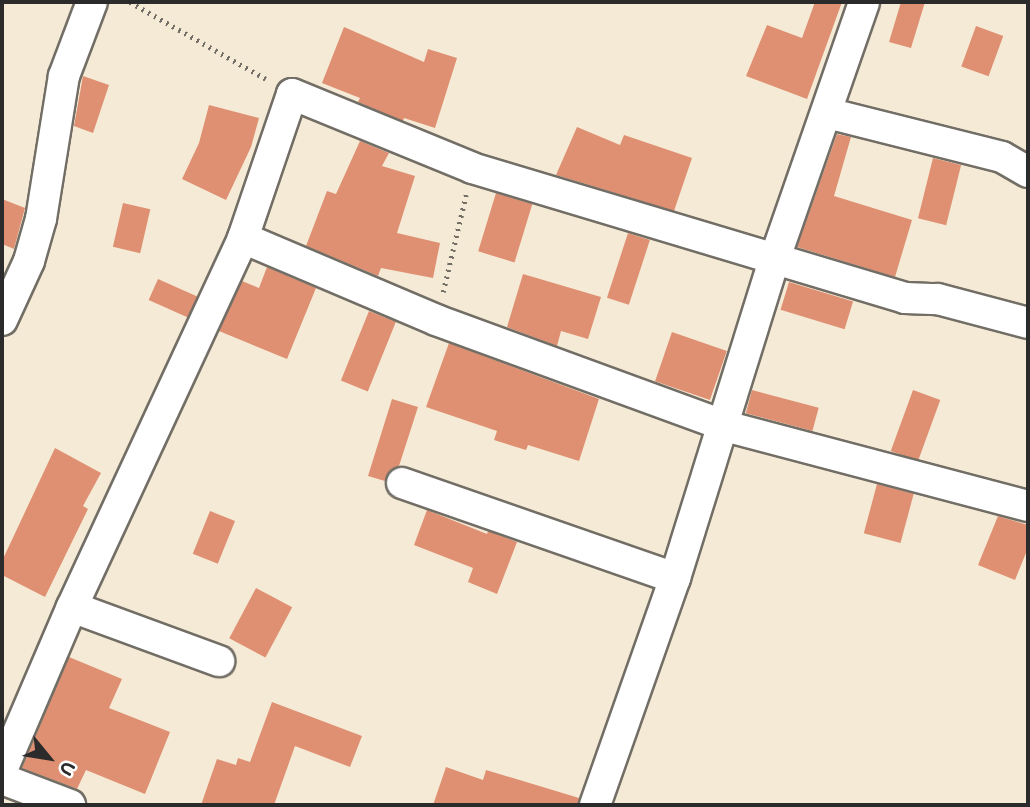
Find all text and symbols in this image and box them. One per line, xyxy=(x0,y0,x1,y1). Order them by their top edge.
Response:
north arrow xyxy=(14,723,84,793)
text: U xyxy=(55,758,81,780)

